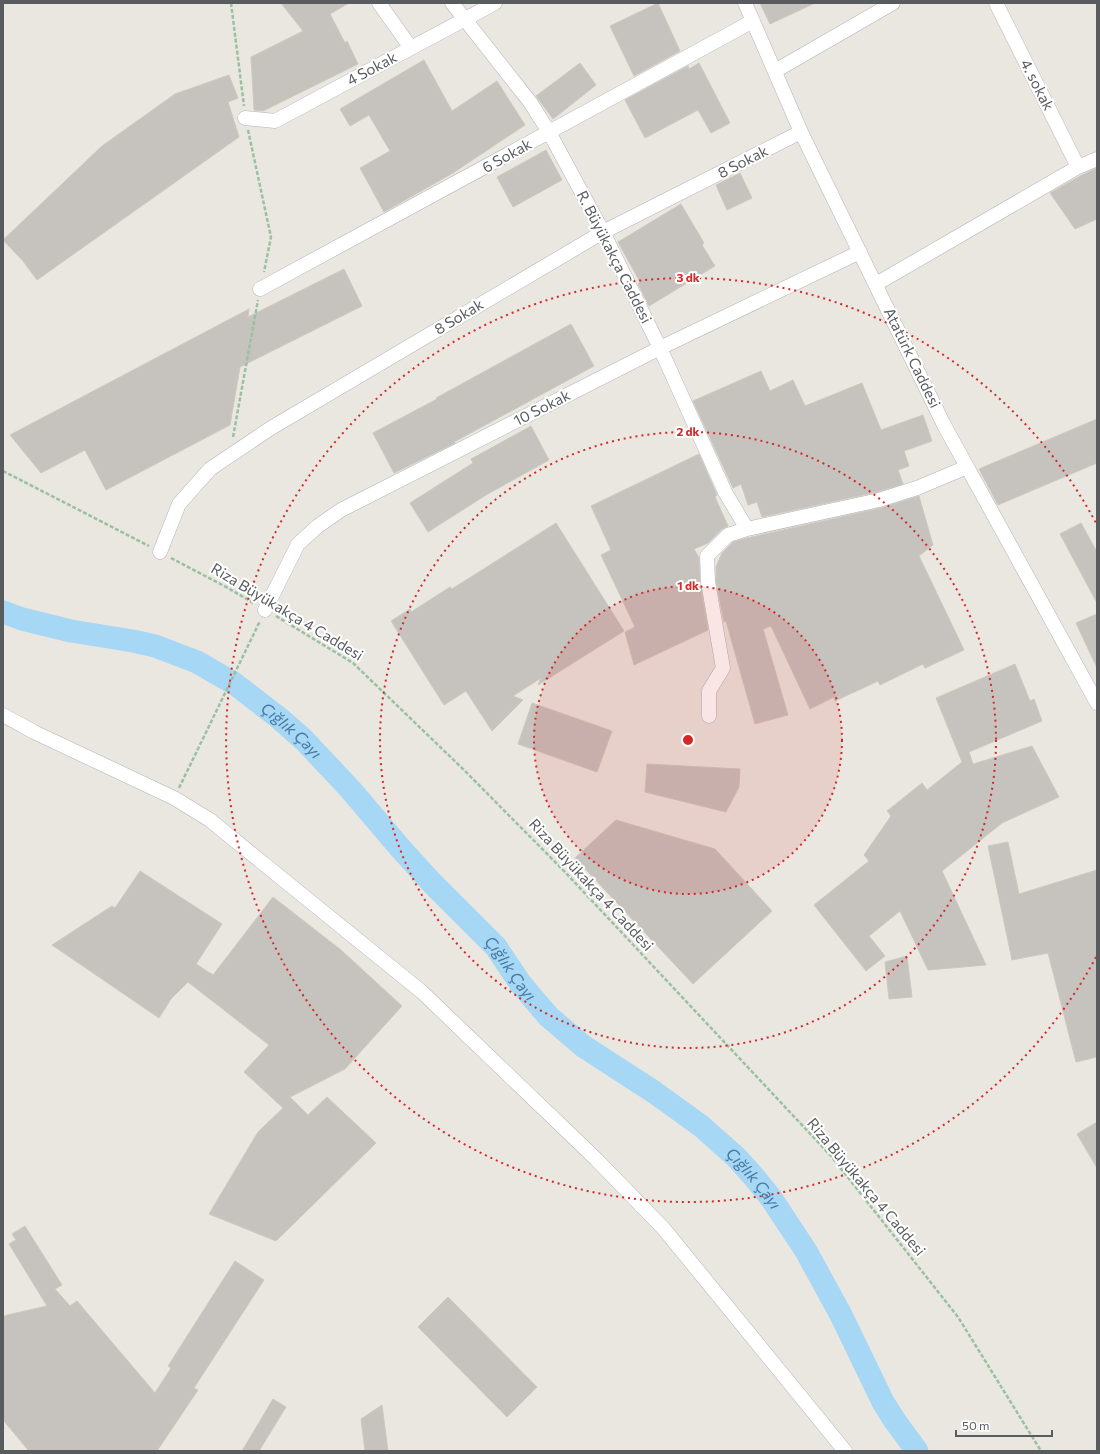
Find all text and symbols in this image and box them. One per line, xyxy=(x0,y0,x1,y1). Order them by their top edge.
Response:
street label: 4 Sokak xyxy=(344,48,399,89)
street label: 4. sokak xyxy=(1017,56,1058,113)
street label: 6 Sokak xyxy=(479,134,534,176)
street label: 8 Sokak xyxy=(714,141,771,181)
street label: R. Büyükakça Caddesi xyxy=(574,187,656,326)
text: 3 dk xyxy=(676,270,700,284)
street label: 8 Sokak xyxy=(431,295,486,338)
street label: Atatürk Caddesi xyxy=(881,304,945,411)
street label: 10 Sokak xyxy=(510,385,573,429)
text: 2 dk xyxy=(676,424,700,438)
street label: Riza Büyükakça 4 Caddesi xyxy=(208,559,367,664)
text: 1 dk xyxy=(677,578,699,592)
water label: Çığlık Çayı xyxy=(258,698,326,762)
centre of rings xyxy=(681,733,695,747)
street label: Riza Büyükakça 4 Caddesi xyxy=(526,815,658,954)
water label: Çığlık Çayı xyxy=(481,932,541,1004)
street label: Riza Büyükakça 4 Caddesi xyxy=(804,1114,930,1259)
water label: Çığlık Çayı xyxy=(723,1143,786,1212)
scale bar xyxy=(956,1412,1052,1438)
text: 50 m xyxy=(962,1418,990,1432)

